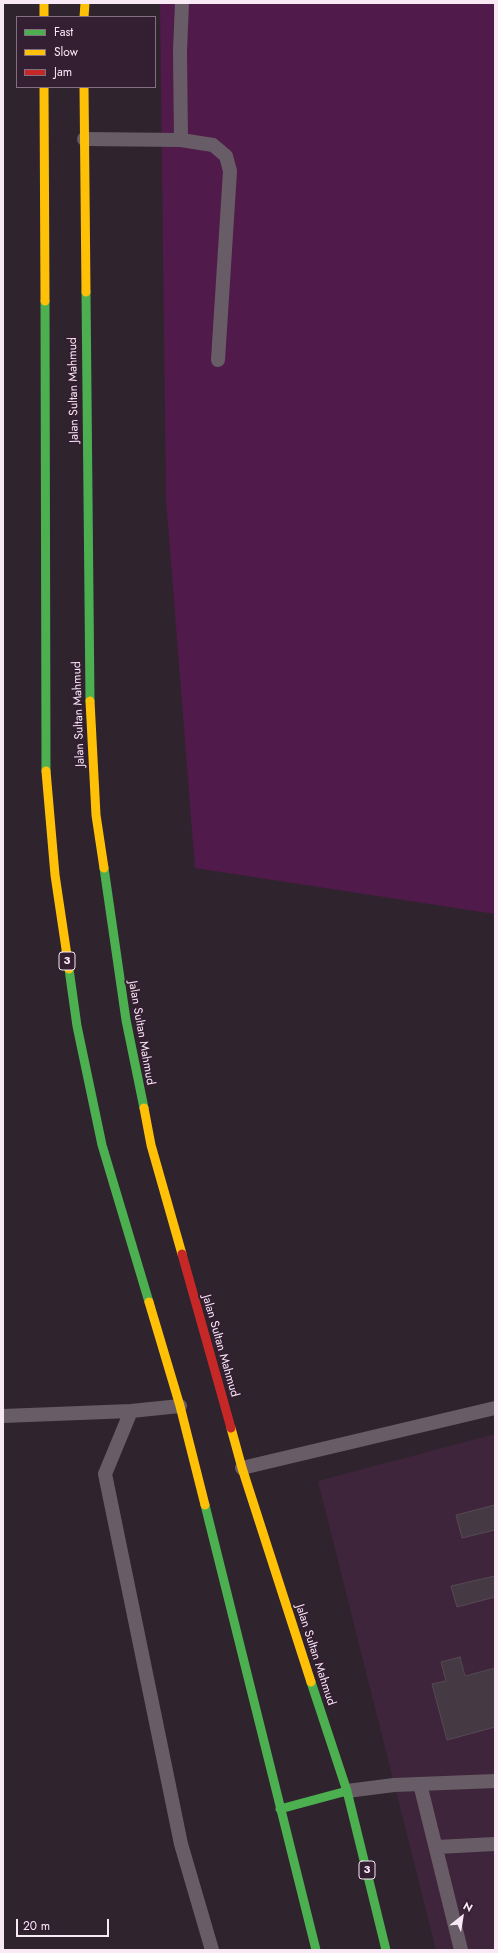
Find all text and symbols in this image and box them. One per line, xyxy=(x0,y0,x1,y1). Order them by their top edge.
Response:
legend xyxy=(16,16,156,88)
text: Fast xyxy=(54,23,73,41)
text: Slow xyxy=(54,43,78,61)
text: Jam xyxy=(54,63,72,81)
street label: Jalan Sultan Mahmud xyxy=(66,337,82,443)
street label: Jalan Sultan Mahmud xyxy=(70,661,88,767)
road number: 3 xyxy=(59,952,75,970)
street label: Jalan Sultan Mahmud xyxy=(125,980,157,1086)
street label: Jalan Sultan Mahmud xyxy=(199,1293,241,1399)
street label: Jalan Sultan Mahmud xyxy=(292,1603,338,1707)
road number: 3 xyxy=(359,1861,375,1879)
north arrow xyxy=(442,1897,482,1937)
text: N xyxy=(460,1897,476,1916)
scale bar xyxy=(18,1911,111,1937)
text: 20 m xyxy=(23,1917,50,1935)

